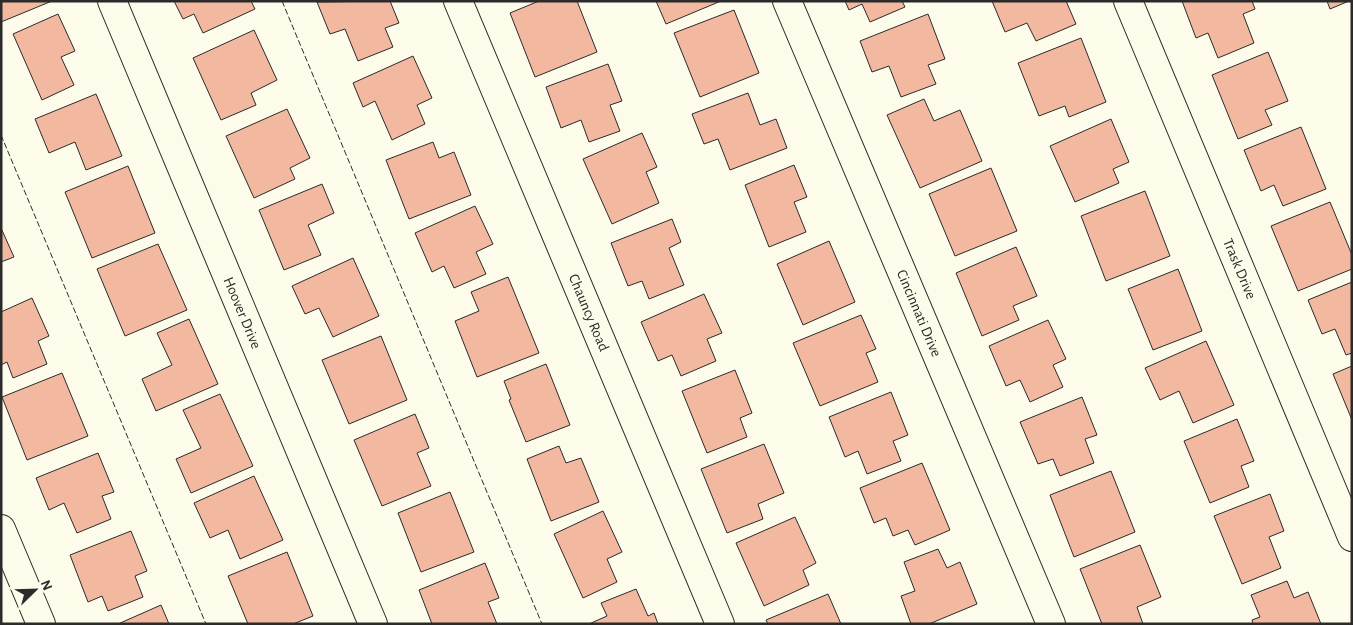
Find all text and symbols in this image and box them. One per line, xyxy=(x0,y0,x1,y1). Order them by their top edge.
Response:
street label: Trask Drive xyxy=(1220,236,1259,301)
street label: Cincinnati Drive xyxy=(894,268,944,359)
street label: Chauncy Road xyxy=(566,272,612,354)
street label: Hoover Drive xyxy=(221,275,264,351)
north arrow xyxy=(10,565,60,615)
text: N xyxy=(38,578,54,593)

